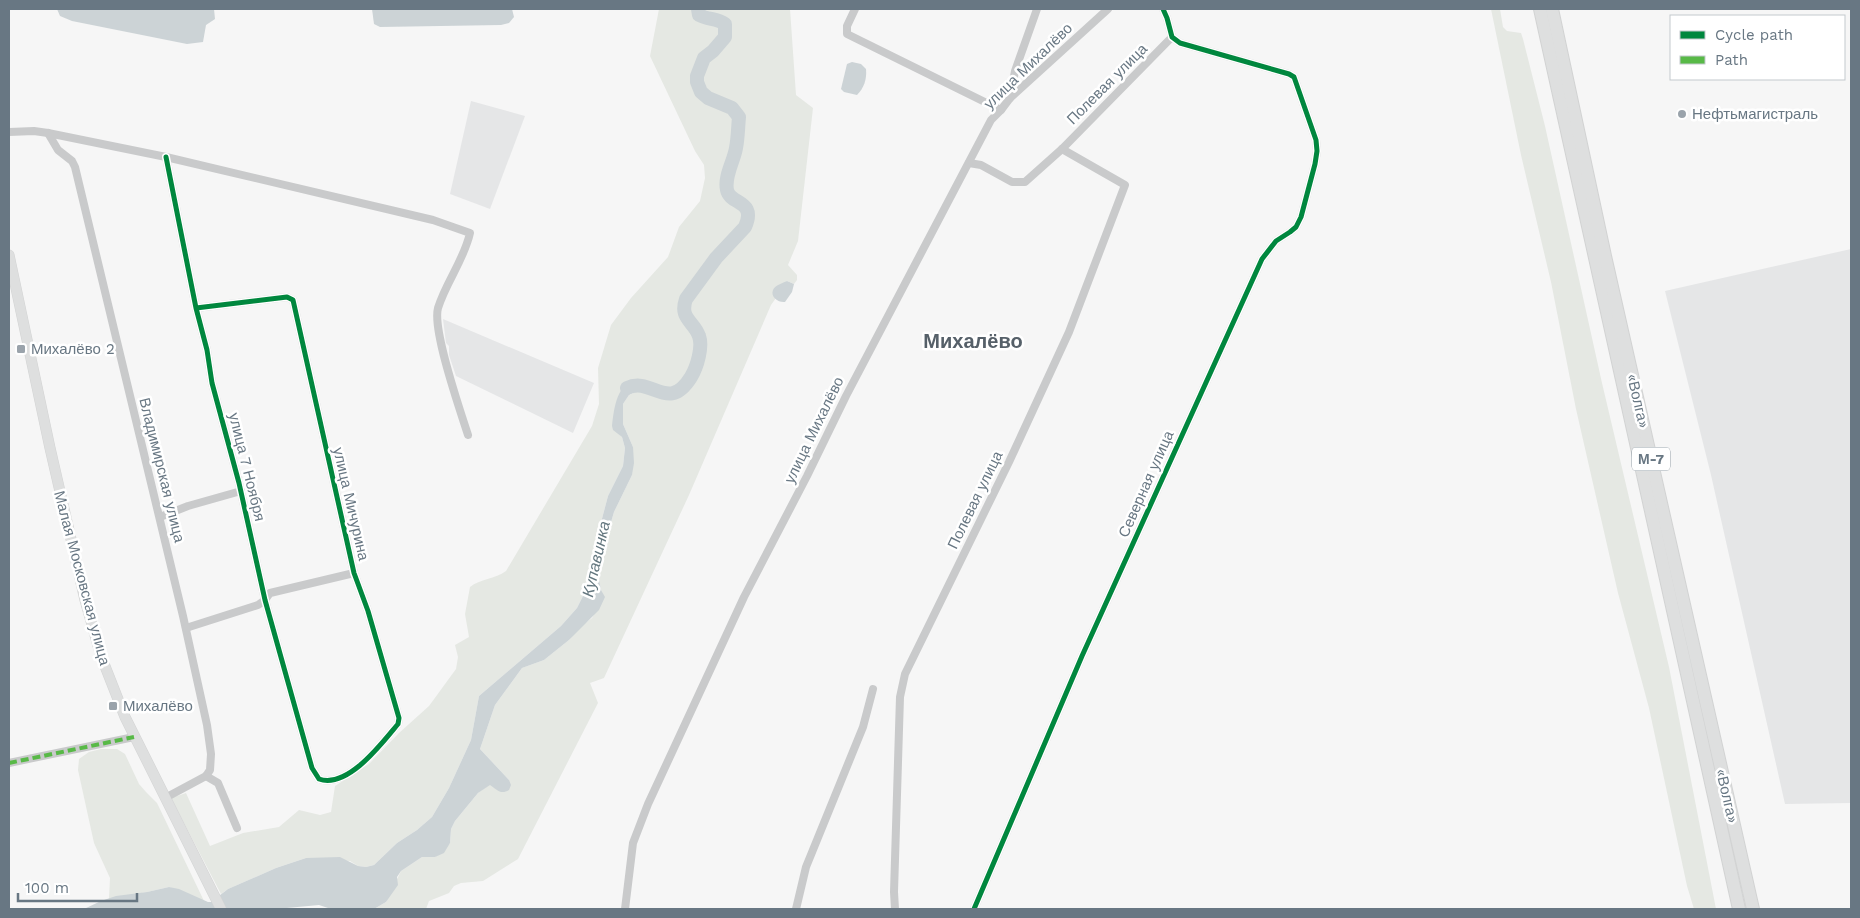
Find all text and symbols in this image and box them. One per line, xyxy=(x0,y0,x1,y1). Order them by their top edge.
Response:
legend xyxy=(1670,15,1845,80)
street label: улица Михалёво xyxy=(980,19,1076,113)
text: Cycle path xyxy=(1715,26,1793,44)
street label: Полевая улица xyxy=(1063,40,1151,128)
text: Path xyxy=(1715,51,1748,69)
place label: Нефтьмагистраль xyxy=(1692,105,1818,123)
marker: Нефтьмагистраль xyxy=(1676,108,1688,120)
district label: Михалёво xyxy=(923,329,1023,353)
place label: Михалёво 2 xyxy=(31,340,115,358)
marker: Михалёво 2 xyxy=(15,343,27,355)
street label: «Волга» xyxy=(1623,372,1653,430)
street label: улица Михалёво xyxy=(780,374,848,486)
street label: Владимирская улица xyxy=(135,396,189,545)
street label: улица 7 Ноября xyxy=(225,411,269,523)
street label: Северная улица xyxy=(1114,427,1178,540)
street label: улица Мичурина xyxy=(329,446,373,563)
street label: Полевая улица xyxy=(944,448,1007,552)
road number: М-7 xyxy=(1632,448,1670,470)
street label: Малая Московская улица xyxy=(50,489,114,668)
water label: Купавинка xyxy=(578,519,614,599)
place label: Михалёво xyxy=(123,697,193,715)
marker: Михалёво xyxy=(107,700,119,712)
street label: «Волга» xyxy=(1712,767,1742,825)
scale bar xyxy=(18,870,136,902)
text: 100 m xyxy=(25,879,69,897)

